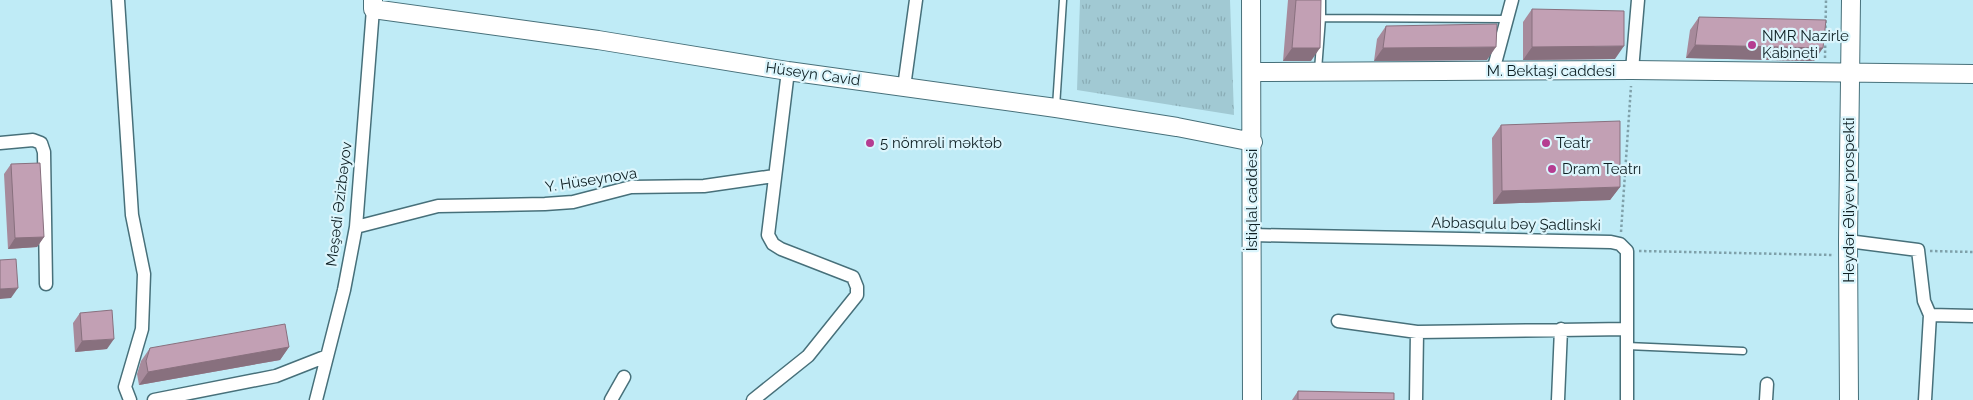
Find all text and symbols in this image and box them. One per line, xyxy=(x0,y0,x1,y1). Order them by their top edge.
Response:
place label: NMR Nazirle Kabineti xyxy=(1762,27,1849,62)
marker: NMR Nazirle Kabineti xyxy=(1746,39,1758,51)
street label: Hüseyn Cavid xyxy=(765,58,861,90)
street label: M. Bektaşi caddesi xyxy=(1487,62,1615,80)
street label: Heydər Əliyev prospekti xyxy=(1840,117,1858,283)
place label: 5 nömrəli məktəb xyxy=(880,134,1002,152)
place label: Teatr xyxy=(1556,134,1591,152)
marker: 5 nömrəli məktəb xyxy=(864,137,876,149)
marker: Teatr xyxy=(1540,137,1552,149)
street label: Məşədi Əzizbəyov xyxy=(322,141,356,267)
street label: İstiqlal caddesi xyxy=(1242,149,1261,251)
place label: Dram Teatrı xyxy=(1562,160,1641,178)
marker: Dram Teatrı xyxy=(1546,163,1558,175)
street label: Y. Hüseynova xyxy=(544,164,638,196)
street label: Abbasqulu bəy Şadlinski xyxy=(1431,214,1601,234)

